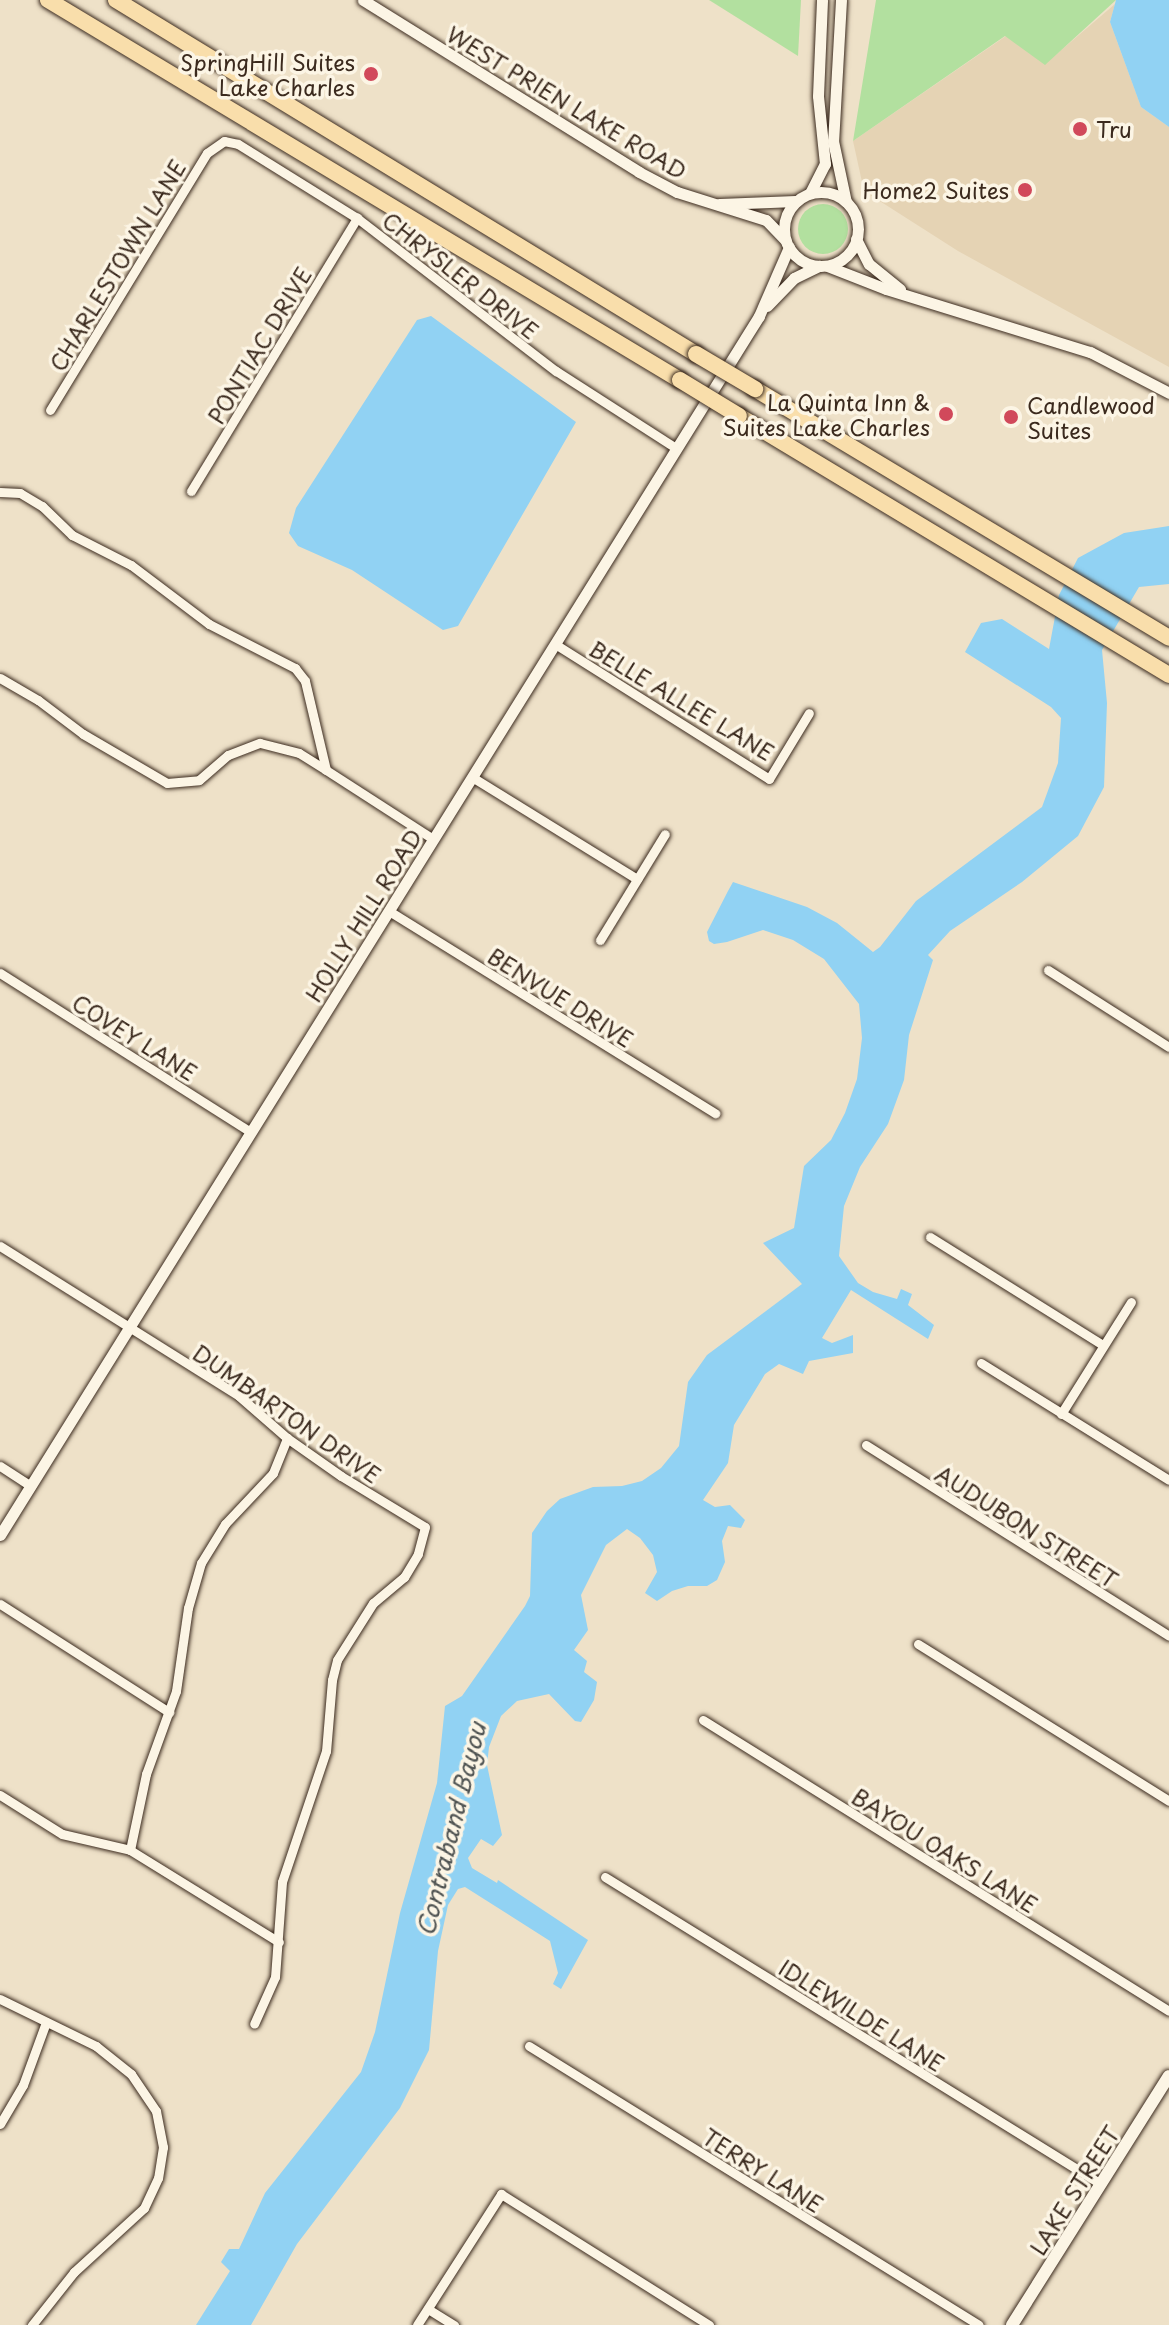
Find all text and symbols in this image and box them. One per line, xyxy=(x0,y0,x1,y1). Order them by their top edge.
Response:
street label: WEST PRIEN LAKE ROAD xyxy=(441,19,693,185)
place label: SpringHill Suites Lake Charles xyxy=(180,48,355,100)
marker: SpringHill Suites Lake Charles xyxy=(362,65,380,83)
place label: Tru xyxy=(1096,116,1132,142)
marker: Tru xyxy=(1071,120,1089,138)
street label: CHARLESTOWN LANE xyxy=(43,154,191,376)
place label: Home2 Suites xyxy=(861,177,1009,203)
marker: Home2 Suites xyxy=(1016,181,1034,199)
street label: CHRYSLER DRIVE xyxy=(377,205,545,345)
street label: PONTIAC DRIVE xyxy=(202,262,316,428)
place label: La Quinta Inn & Suites Lake Charles xyxy=(721,388,930,440)
place label: Candlewood Suites xyxy=(1027,391,1155,442)
marker: La Quinta Inn & Suites Lake Charles xyxy=(937,405,955,423)
marker: Candlewood Suites xyxy=(1002,408,1020,426)
street label: BELLE ALLEE LANE xyxy=(584,634,780,766)
street label: HOLLY HILL ROAD xyxy=(298,822,428,1008)
street label: BENVUE DRIVE xyxy=(483,942,639,1052)
street label: COVEY LANE xyxy=(68,988,202,1086)
street label: DUMBARTON DRIVE xyxy=(188,1338,386,1488)
street label: AUDUBON STREET xyxy=(931,1459,1123,1593)
water label: Contraband Bayou xyxy=(410,1719,492,1939)
street label: BAYOU OAKS LANE xyxy=(846,1782,1044,1918)
street label: IDLEWILDE LANE xyxy=(774,1953,950,2077)
street label: LAKE STREET xyxy=(1023,2119,1125,2261)
street label: TERRY LANE xyxy=(697,2122,829,2218)

